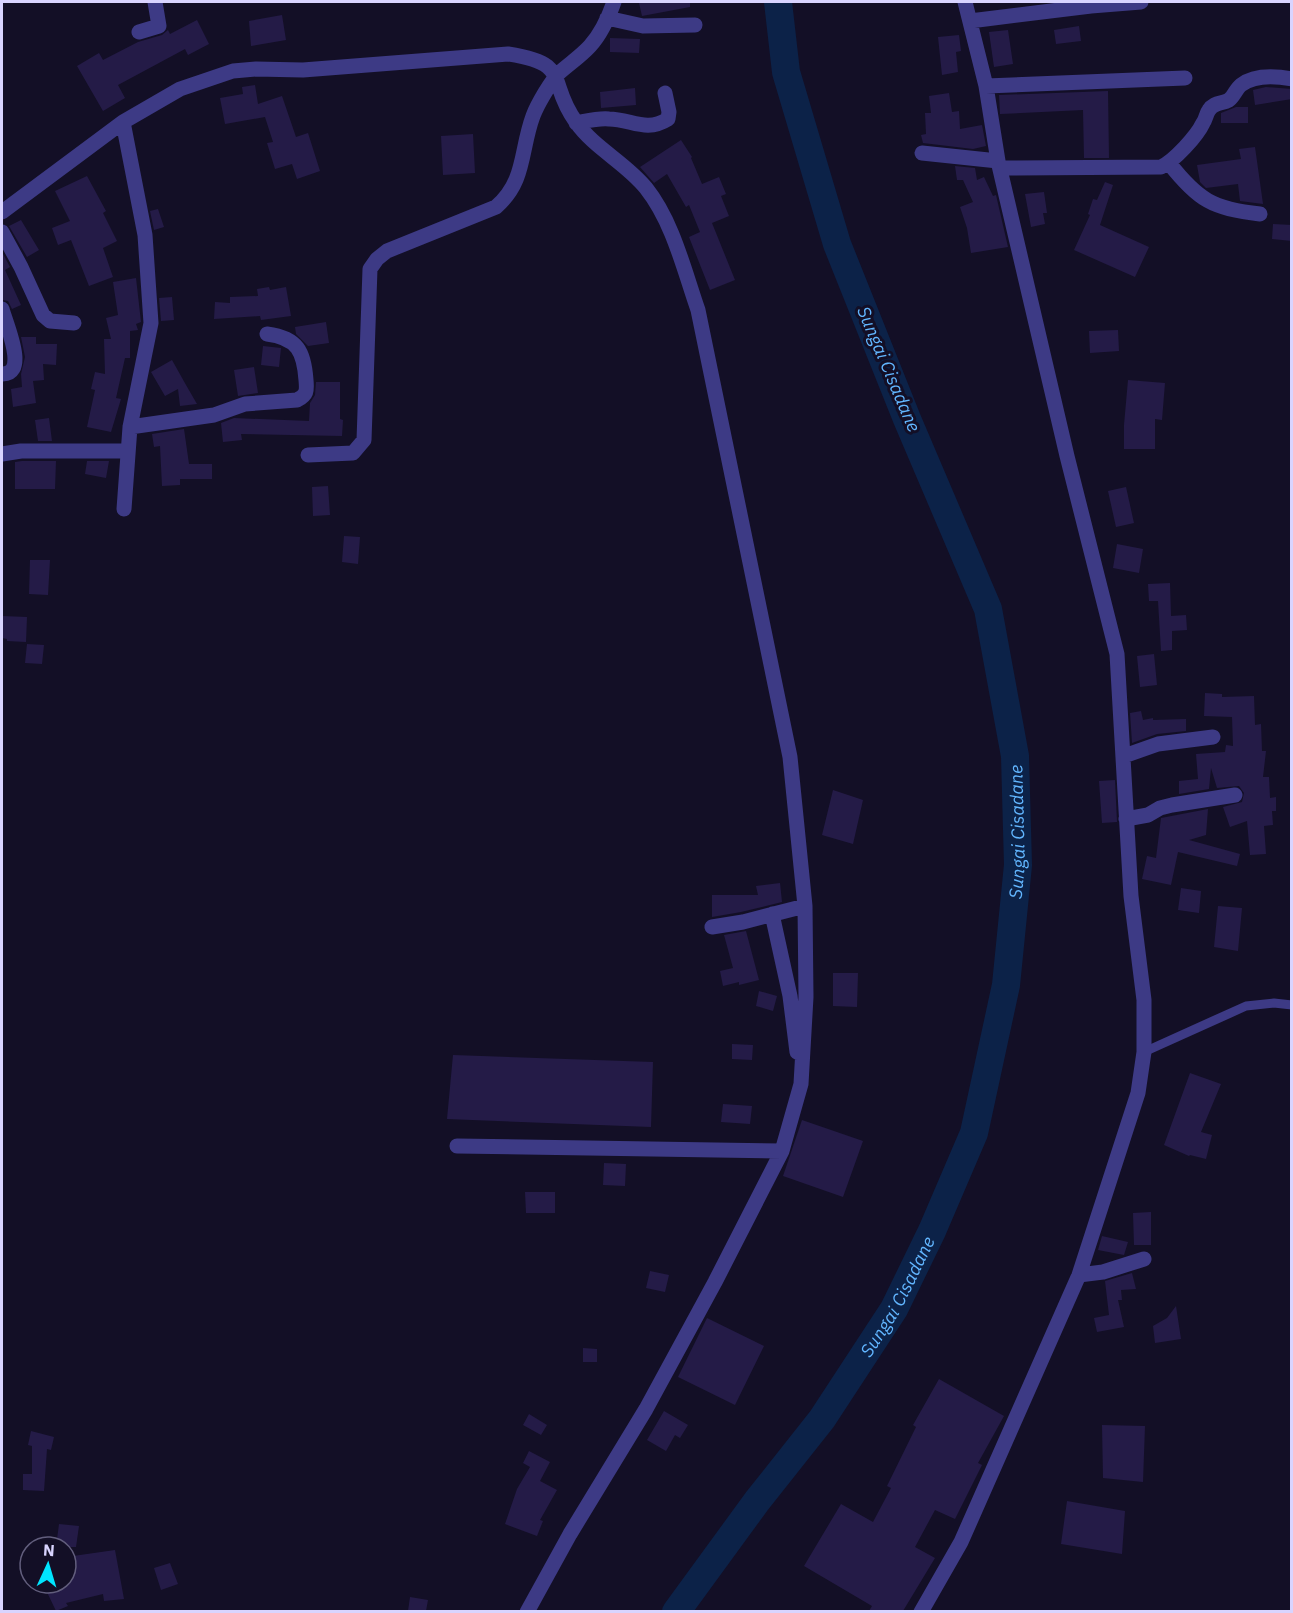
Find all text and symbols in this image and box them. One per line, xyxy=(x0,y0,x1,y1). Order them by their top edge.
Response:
water label: Sungai Cisadane xyxy=(852,303,926,435)
water label: Sungai Cisadane xyxy=(1003,764,1030,900)
water label: Sungai Cisadane xyxy=(854,1232,939,1361)
north arrow xyxy=(18,1535,78,1595)
text: N xyxy=(43,1540,56,1560)

